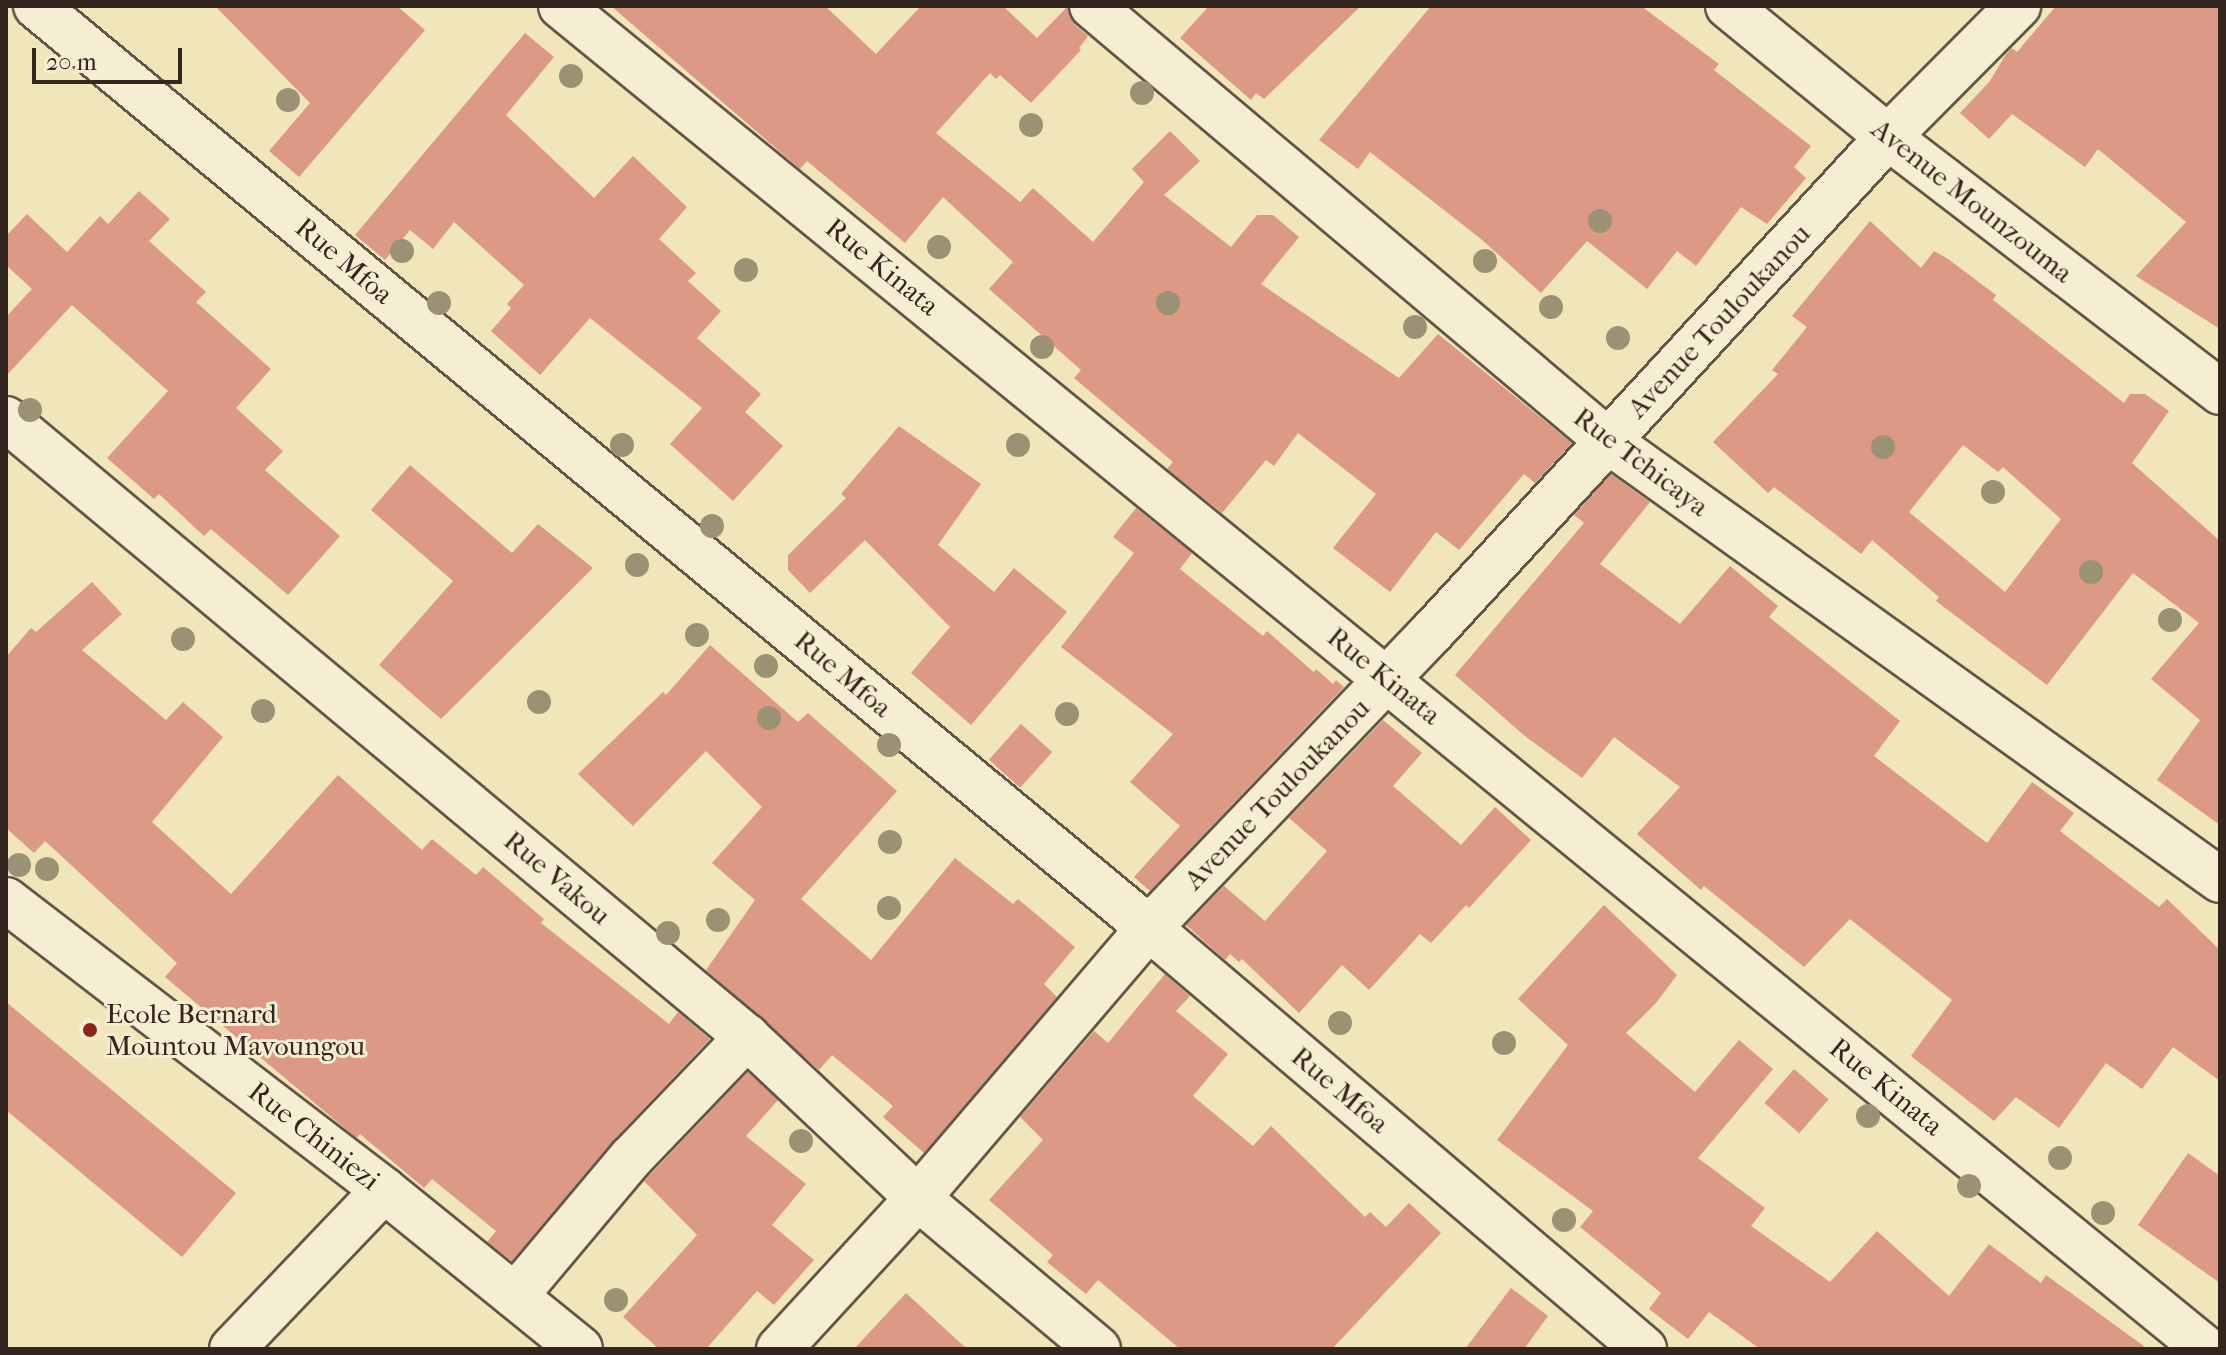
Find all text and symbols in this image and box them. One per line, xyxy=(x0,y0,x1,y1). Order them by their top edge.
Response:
scale bar xyxy=(36,32,186,82)
text: 20 m xyxy=(46,48,97,76)
street label: Avenue Mounzouma xyxy=(1865,112,2079,290)
street label: Rue Mfoa xyxy=(288,211,400,311)
street label: Rue Kinata xyxy=(818,211,946,323)
street label: Avenue Touloukanou xyxy=(1620,217,1818,425)
street label: Rue Tchicaya xyxy=(1567,400,1715,524)
street label: Rue Kinata xyxy=(1320,620,1448,732)
street label: Rue Mfoa xyxy=(787,624,899,724)
street label: Avenue Touloukanou xyxy=(1177,691,1377,897)
street label: Rue Vakou xyxy=(497,824,617,932)
place label: Ecole Bernard Mountou Mavoungou xyxy=(106,997,365,1063)
marker: Ecole Bernard Mountou Mavoungou xyxy=(81,1021,99,1039)
street label: Rue Kinata xyxy=(1822,1031,1950,1143)
street label: Rue Mfoa xyxy=(1284,1040,1396,1140)
street label: Rue Chiniezi xyxy=(242,1074,386,1198)

